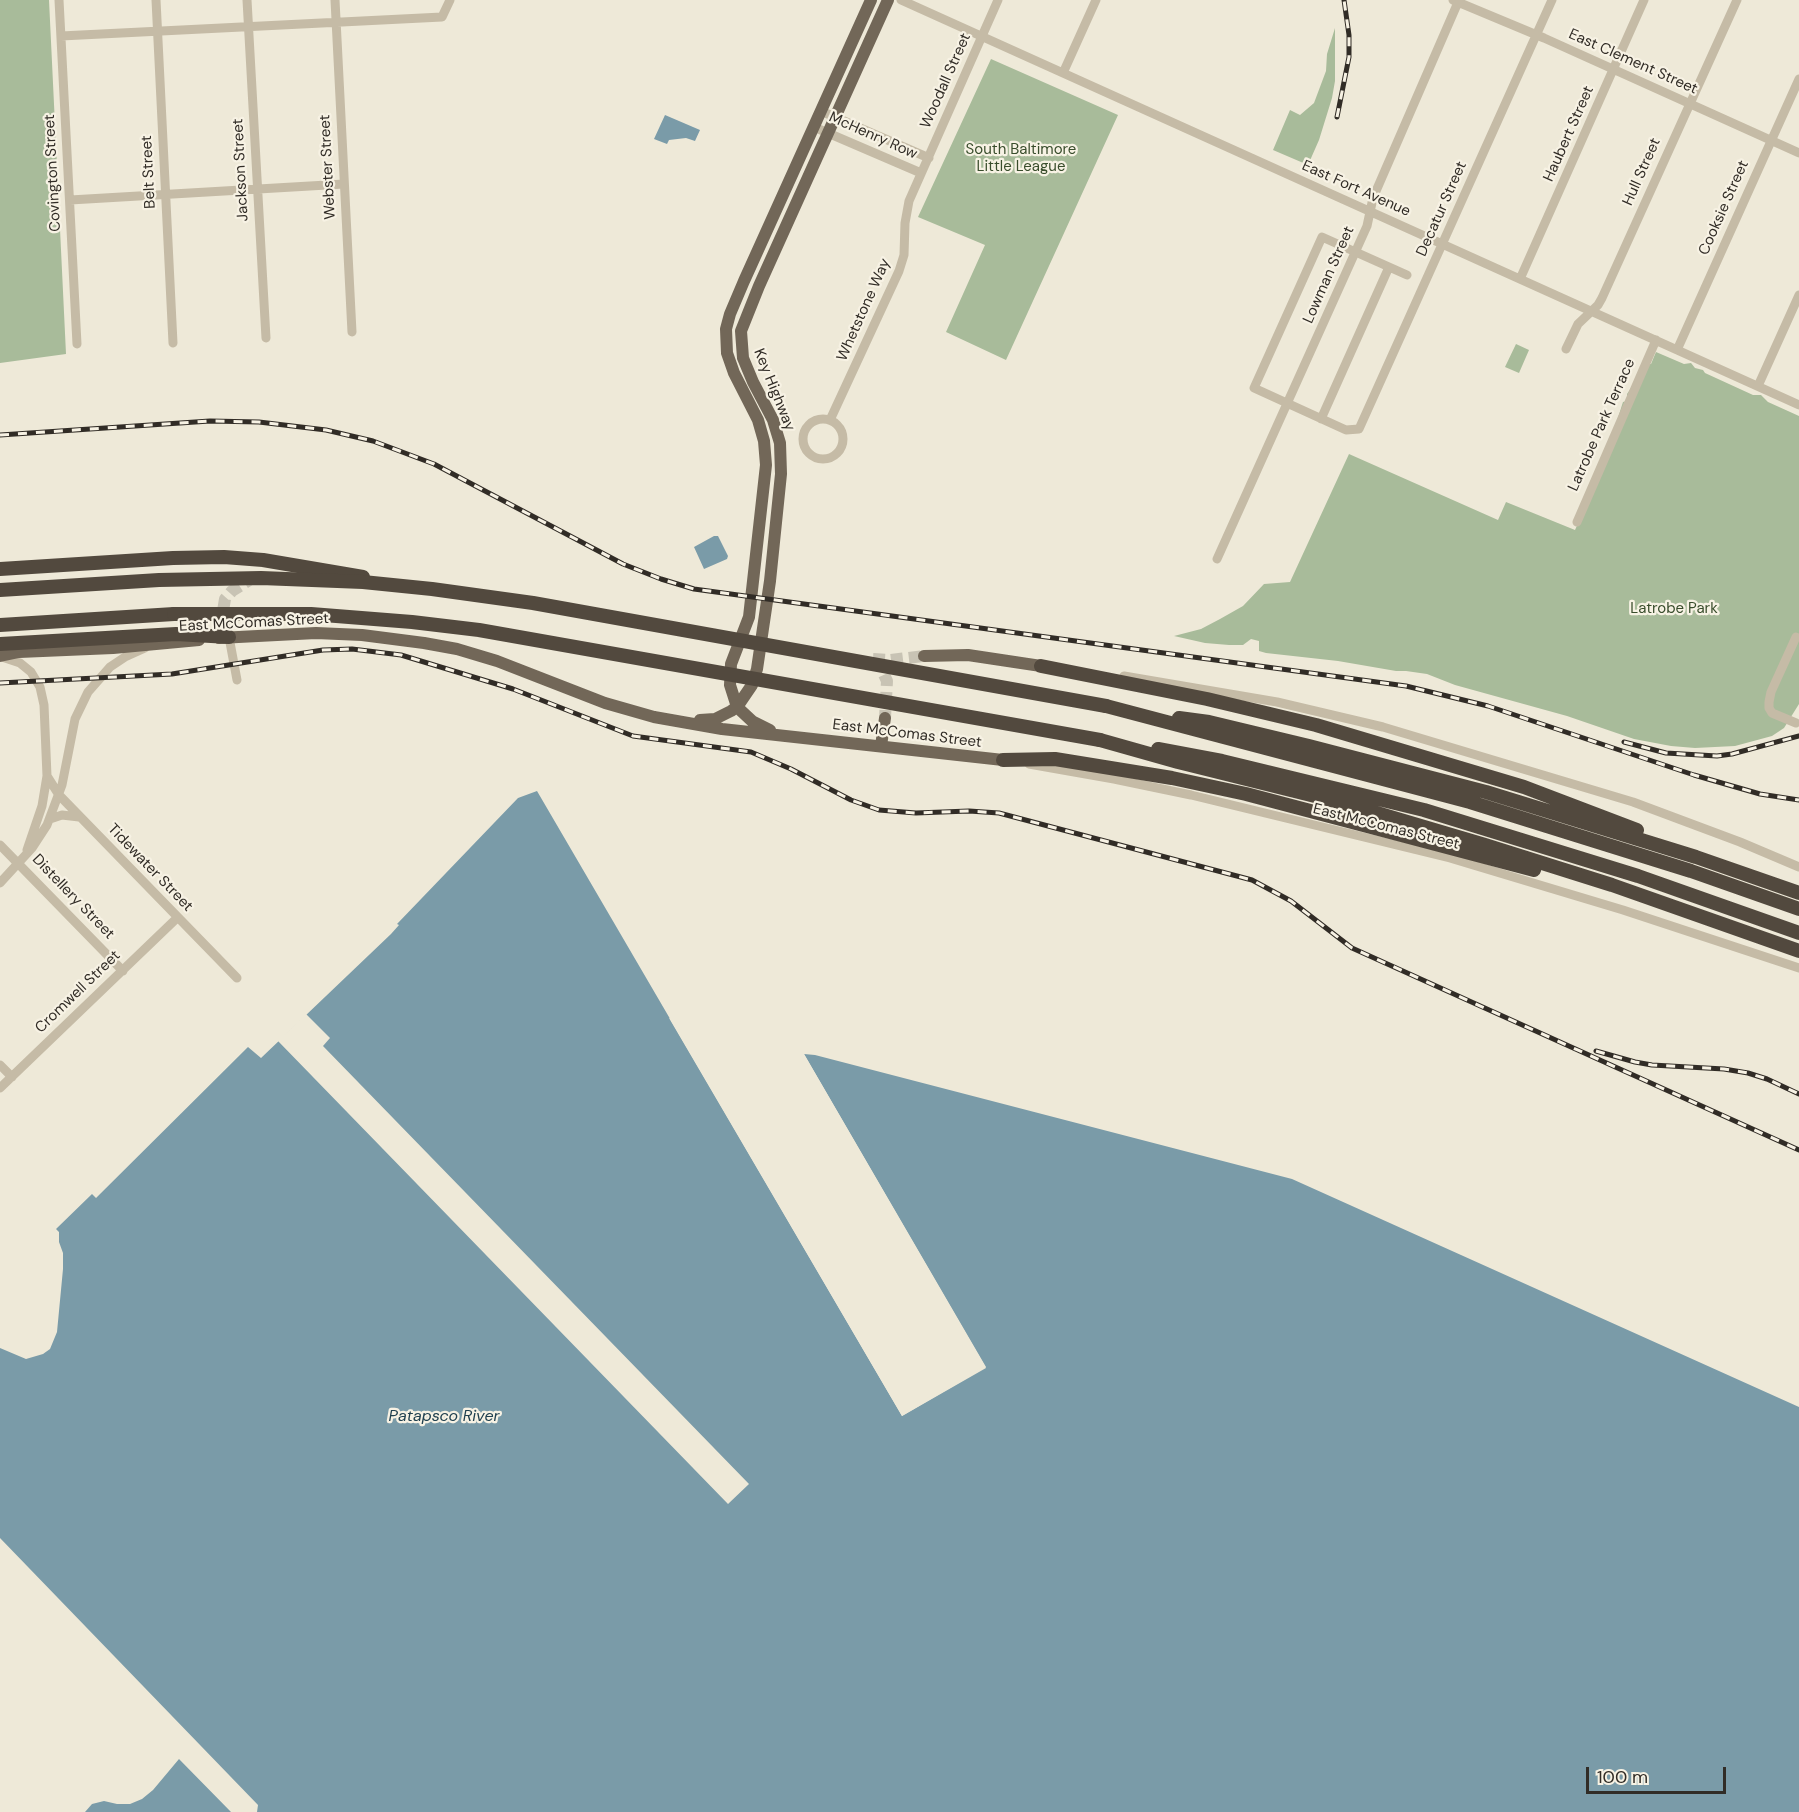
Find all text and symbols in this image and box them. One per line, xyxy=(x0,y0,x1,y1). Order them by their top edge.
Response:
street label: East Clement Street xyxy=(1566,25,1700,99)
street label: Woodall Street xyxy=(917,31,975,131)
street label: Haubert Street xyxy=(1540,83,1598,185)
street label: McHenry Row xyxy=(826,108,920,164)
street label: Covington Street xyxy=(41,114,65,232)
street label: Webster Street xyxy=(316,114,340,220)
street label: Jackson Street xyxy=(229,118,253,222)
street label: Belt Street xyxy=(138,135,160,209)
street label: Hull Street xyxy=(1619,135,1665,209)
park label: South Baltimore Little League xyxy=(966,141,1076,176)
street label: East Fort Avenue xyxy=(1299,157,1413,221)
street label: Cooksie Street xyxy=(1695,158,1753,258)
street label: Decatur Street xyxy=(1413,159,1471,259)
street label: Lowman Street xyxy=(1300,224,1358,326)
street label: Whetstone Way xyxy=(833,256,895,364)
street label: Key Highway xyxy=(749,346,799,434)
street label: Latrobe Park Terrace xyxy=(1565,356,1639,494)
park label: Latrobe Park xyxy=(1630,600,1718,618)
street label: East McComas Street xyxy=(179,610,329,636)
street label: East McComas Street xyxy=(831,716,983,752)
street label: East McComas Street xyxy=(1311,800,1461,854)
street label: Tidewater Street xyxy=(104,820,196,916)
street label: Distellery Street xyxy=(28,851,118,943)
street label: Cromwell Street xyxy=(32,947,124,1037)
water label: Patapsco River xyxy=(389,1407,499,1427)
scale bar xyxy=(1589,1755,1728,1793)
text: 100 m xyxy=(1597,1765,1648,1789)

